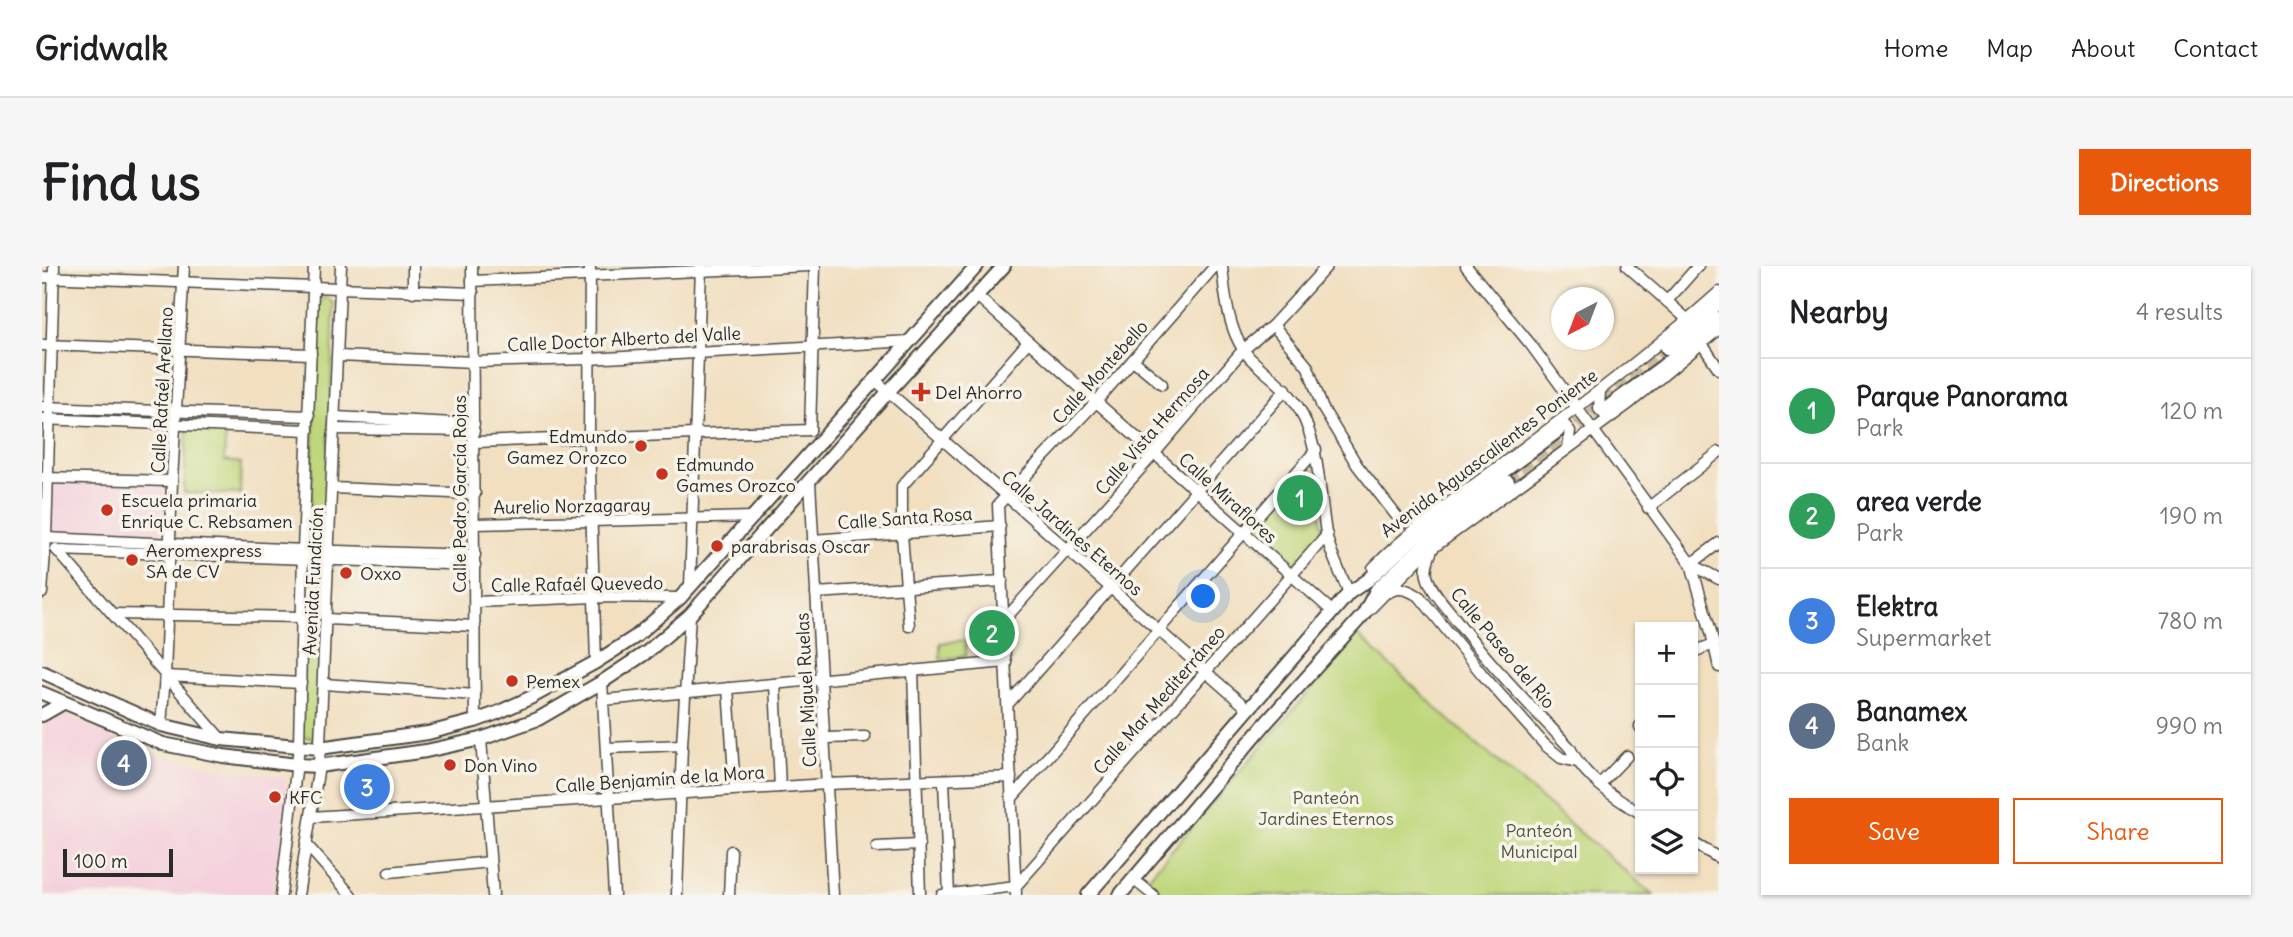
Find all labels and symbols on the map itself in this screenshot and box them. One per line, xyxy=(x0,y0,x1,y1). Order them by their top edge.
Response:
north arrow xyxy=(1551,287,1614,350)
street label: Calle Rafaél Arellano xyxy=(146,306,178,474)
street label: Calle Montebello xyxy=(1047,315,1153,429)
street label: Calle Doctor Alberto del Valle xyxy=(507,321,741,357)
street label: Calle Vista Hermosa xyxy=(1090,362,1214,500)
street label: Avenida Aguascalientes Poniente xyxy=(1376,364,1602,542)
place label: Del Ahorro xyxy=(935,381,1022,404)
marker: Del Ahorro xyxy=(913,384,929,400)
street label: Calle Pedro García Rojas xyxy=(448,395,471,593)
place label: Edmundo Gamez Orozco xyxy=(507,425,627,469)
marker: Edmundo Gamez Orozco xyxy=(633,438,649,454)
street label: Calle Miraflores xyxy=(1174,448,1282,548)
place label: Edmundo Games Orozco xyxy=(676,453,796,497)
street label: Calle Jardines Eternos xyxy=(997,465,1147,601)
marker: Edmundo Games Orozco xyxy=(654,466,670,482)
pin: 1 xyxy=(1277,472,1323,524)
place label: Escuela primaria Enrique C. Rebsamen xyxy=(121,489,293,533)
street label: Aurelio Norzagaray xyxy=(493,493,651,519)
marker: Escuela primaria Enrique C. Rebsamen xyxy=(99,502,115,518)
street label: Calle Santa Rosa xyxy=(837,502,973,534)
street label: Avenida Fundición xyxy=(298,506,328,656)
place label: parabrisas Oscar xyxy=(731,535,871,558)
marker: parabrisas Oscar xyxy=(709,538,725,554)
place label: Aeromexpress SA de CV xyxy=(146,539,262,583)
marker: Aeromexpress SA de CV xyxy=(124,552,140,568)
place label: Oxxo xyxy=(360,562,401,585)
marker: Oxxo xyxy=(338,565,354,581)
street label: Calle Rafaél Quevedo xyxy=(491,571,663,597)
your location xyxy=(1186,579,1220,613)
street label: Calle Paseo del Río xyxy=(1446,583,1560,713)
pin: 2 xyxy=(969,607,1015,659)
street label: Calle Miguel Ruelas xyxy=(790,612,822,768)
street label: Calle Mar Mediterráneo xyxy=(1088,621,1230,779)
place label: Pemex xyxy=(526,670,580,693)
marker: Pemex xyxy=(504,673,520,689)
pin: 4 xyxy=(101,737,147,789)
place label: Don Vino xyxy=(464,754,537,777)
marker: Don Vino xyxy=(442,757,458,773)
street label: Calle Benjamín de la Mora xyxy=(555,760,765,798)
pin: 3 xyxy=(344,761,390,813)
place label: KFC xyxy=(289,786,322,809)
park label: Panteón Jardines Eternos xyxy=(1258,786,1394,830)
marker: KFC xyxy=(267,789,283,805)
park label: Panteón Municipal xyxy=(1500,819,1578,863)
scale bar xyxy=(63,846,173,878)

